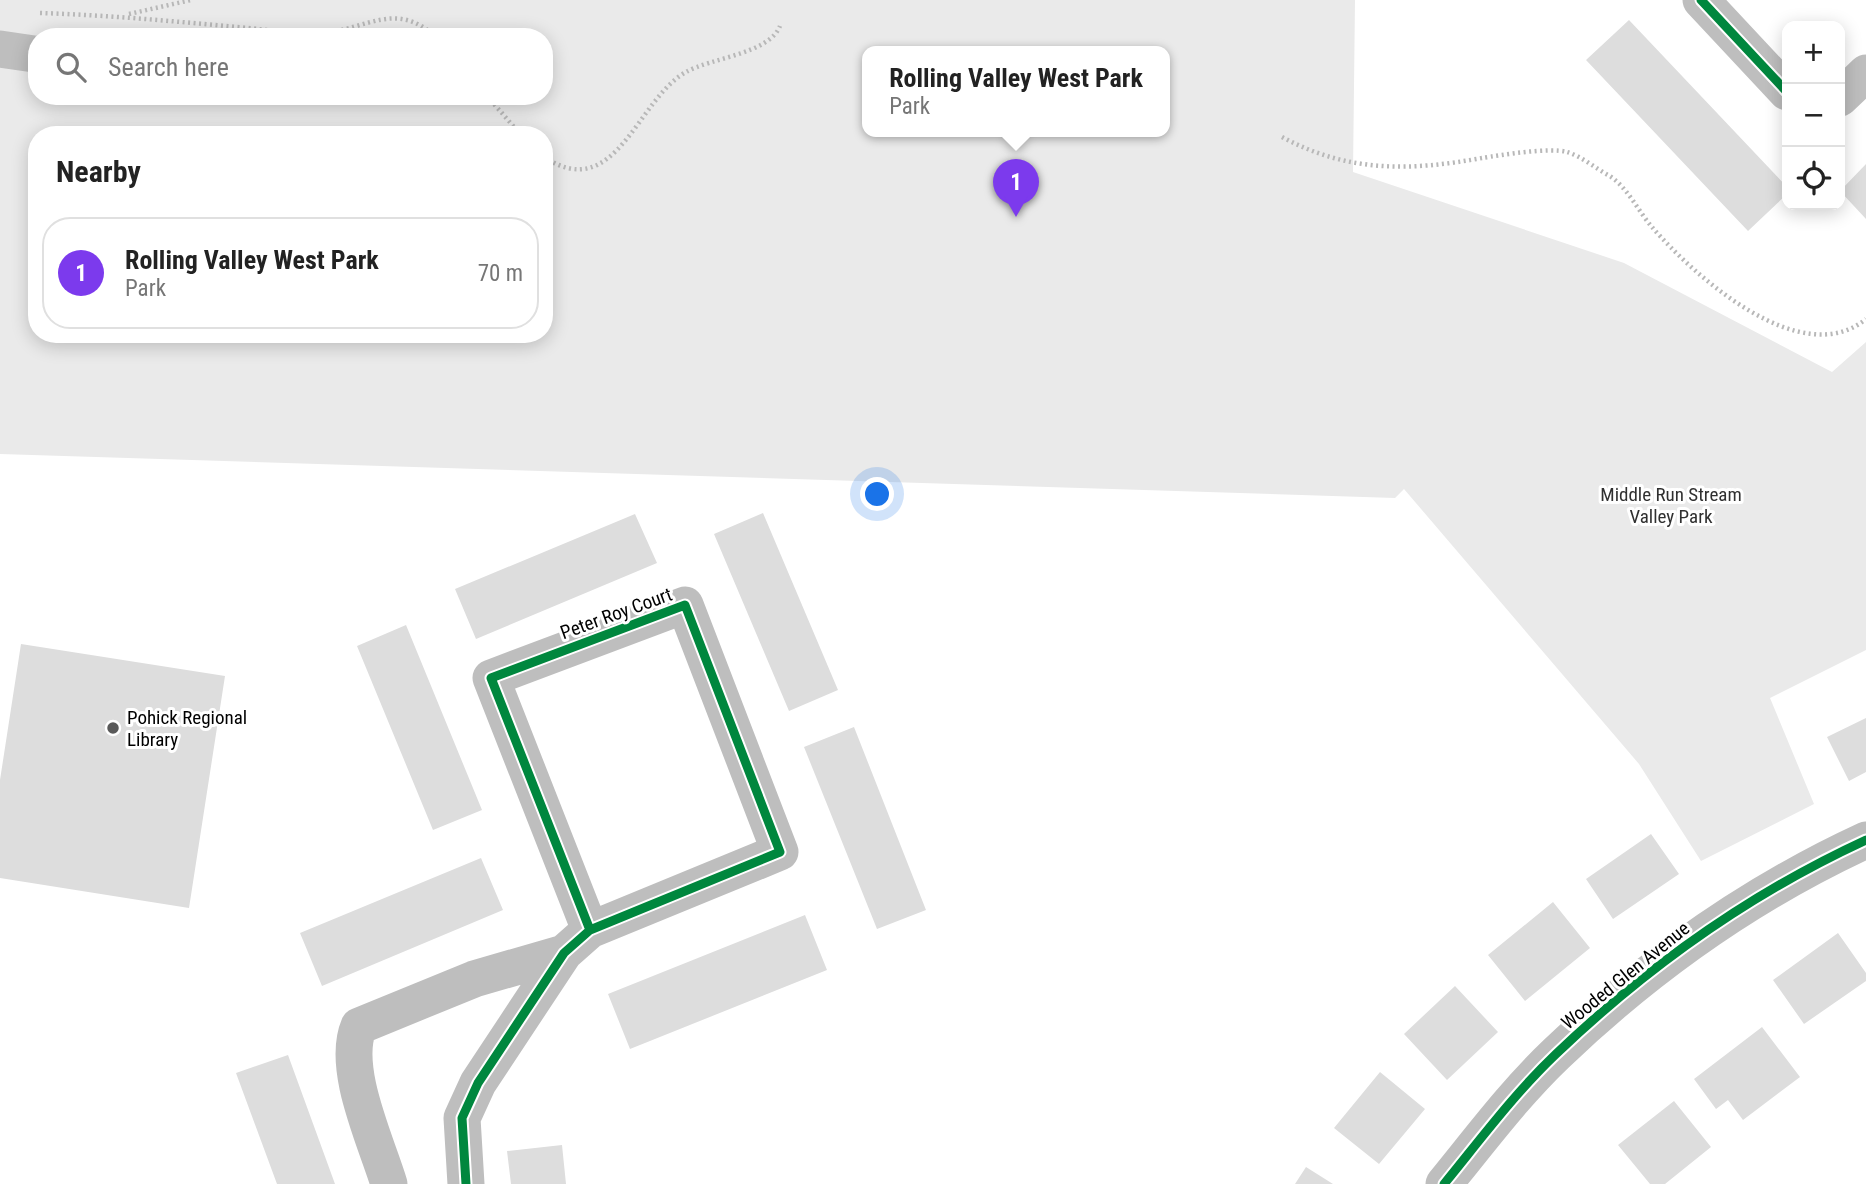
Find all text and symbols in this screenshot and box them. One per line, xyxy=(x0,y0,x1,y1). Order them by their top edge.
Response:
map controls xyxy=(1782,21,1845,210)
button: + xyxy=(1782,21,1845,84)
search box xyxy=(28,28,553,105)
popup xyxy=(862,46,1170,137)
icon: search xyxy=(52,48,90,86)
text: Search here xyxy=(108,52,229,82)
text: Rolling Valley West Park xyxy=(889,63,1143,93)
button: − xyxy=(1782,84,1845,147)
text: Park xyxy=(889,93,930,120)
button: locate xyxy=(1782,147,1845,210)
text: Nearby xyxy=(56,154,141,189)
pin: 1 xyxy=(993,159,1039,217)
text: Rolling Valley West Park xyxy=(125,245,379,275)
text: 1 xyxy=(75,260,87,287)
text: 70 m xyxy=(478,260,523,287)
text: Park xyxy=(125,275,166,302)
your location xyxy=(860,477,894,511)
park label: Middle Run Stream Valley Park xyxy=(1600,483,1742,528)
street label: Peter Roy Court xyxy=(557,583,675,644)
place label: Pohick Regional Library xyxy=(127,706,247,751)
marker: Pohick Regional Library xyxy=(105,720,121,736)
street label: Wooded Glen Avenue xyxy=(1557,917,1694,1034)

